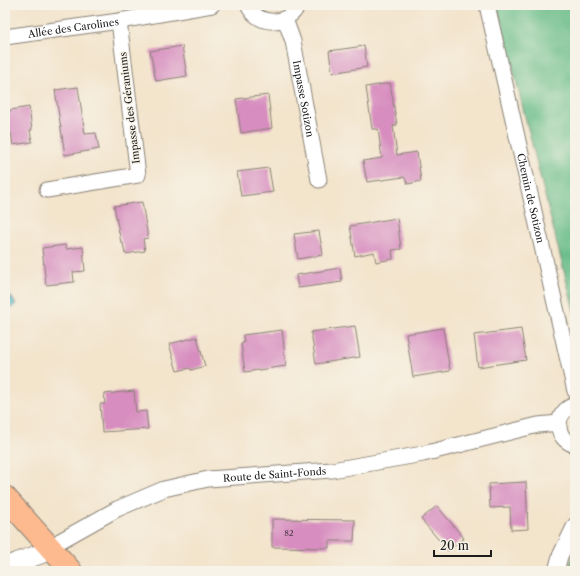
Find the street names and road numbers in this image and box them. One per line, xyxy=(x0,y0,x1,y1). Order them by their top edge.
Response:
street label: Allée des Carolines xyxy=(26,15,120,41)
street label: Impasse des Géraniums xyxy=(116,51,143,165)
street label: Impasse Sotizon xyxy=(290,59,317,139)
street label: Chemin de Sotizon xyxy=(514,152,547,245)
street label: Route de Saint-Fonds xyxy=(223,464,327,485)

